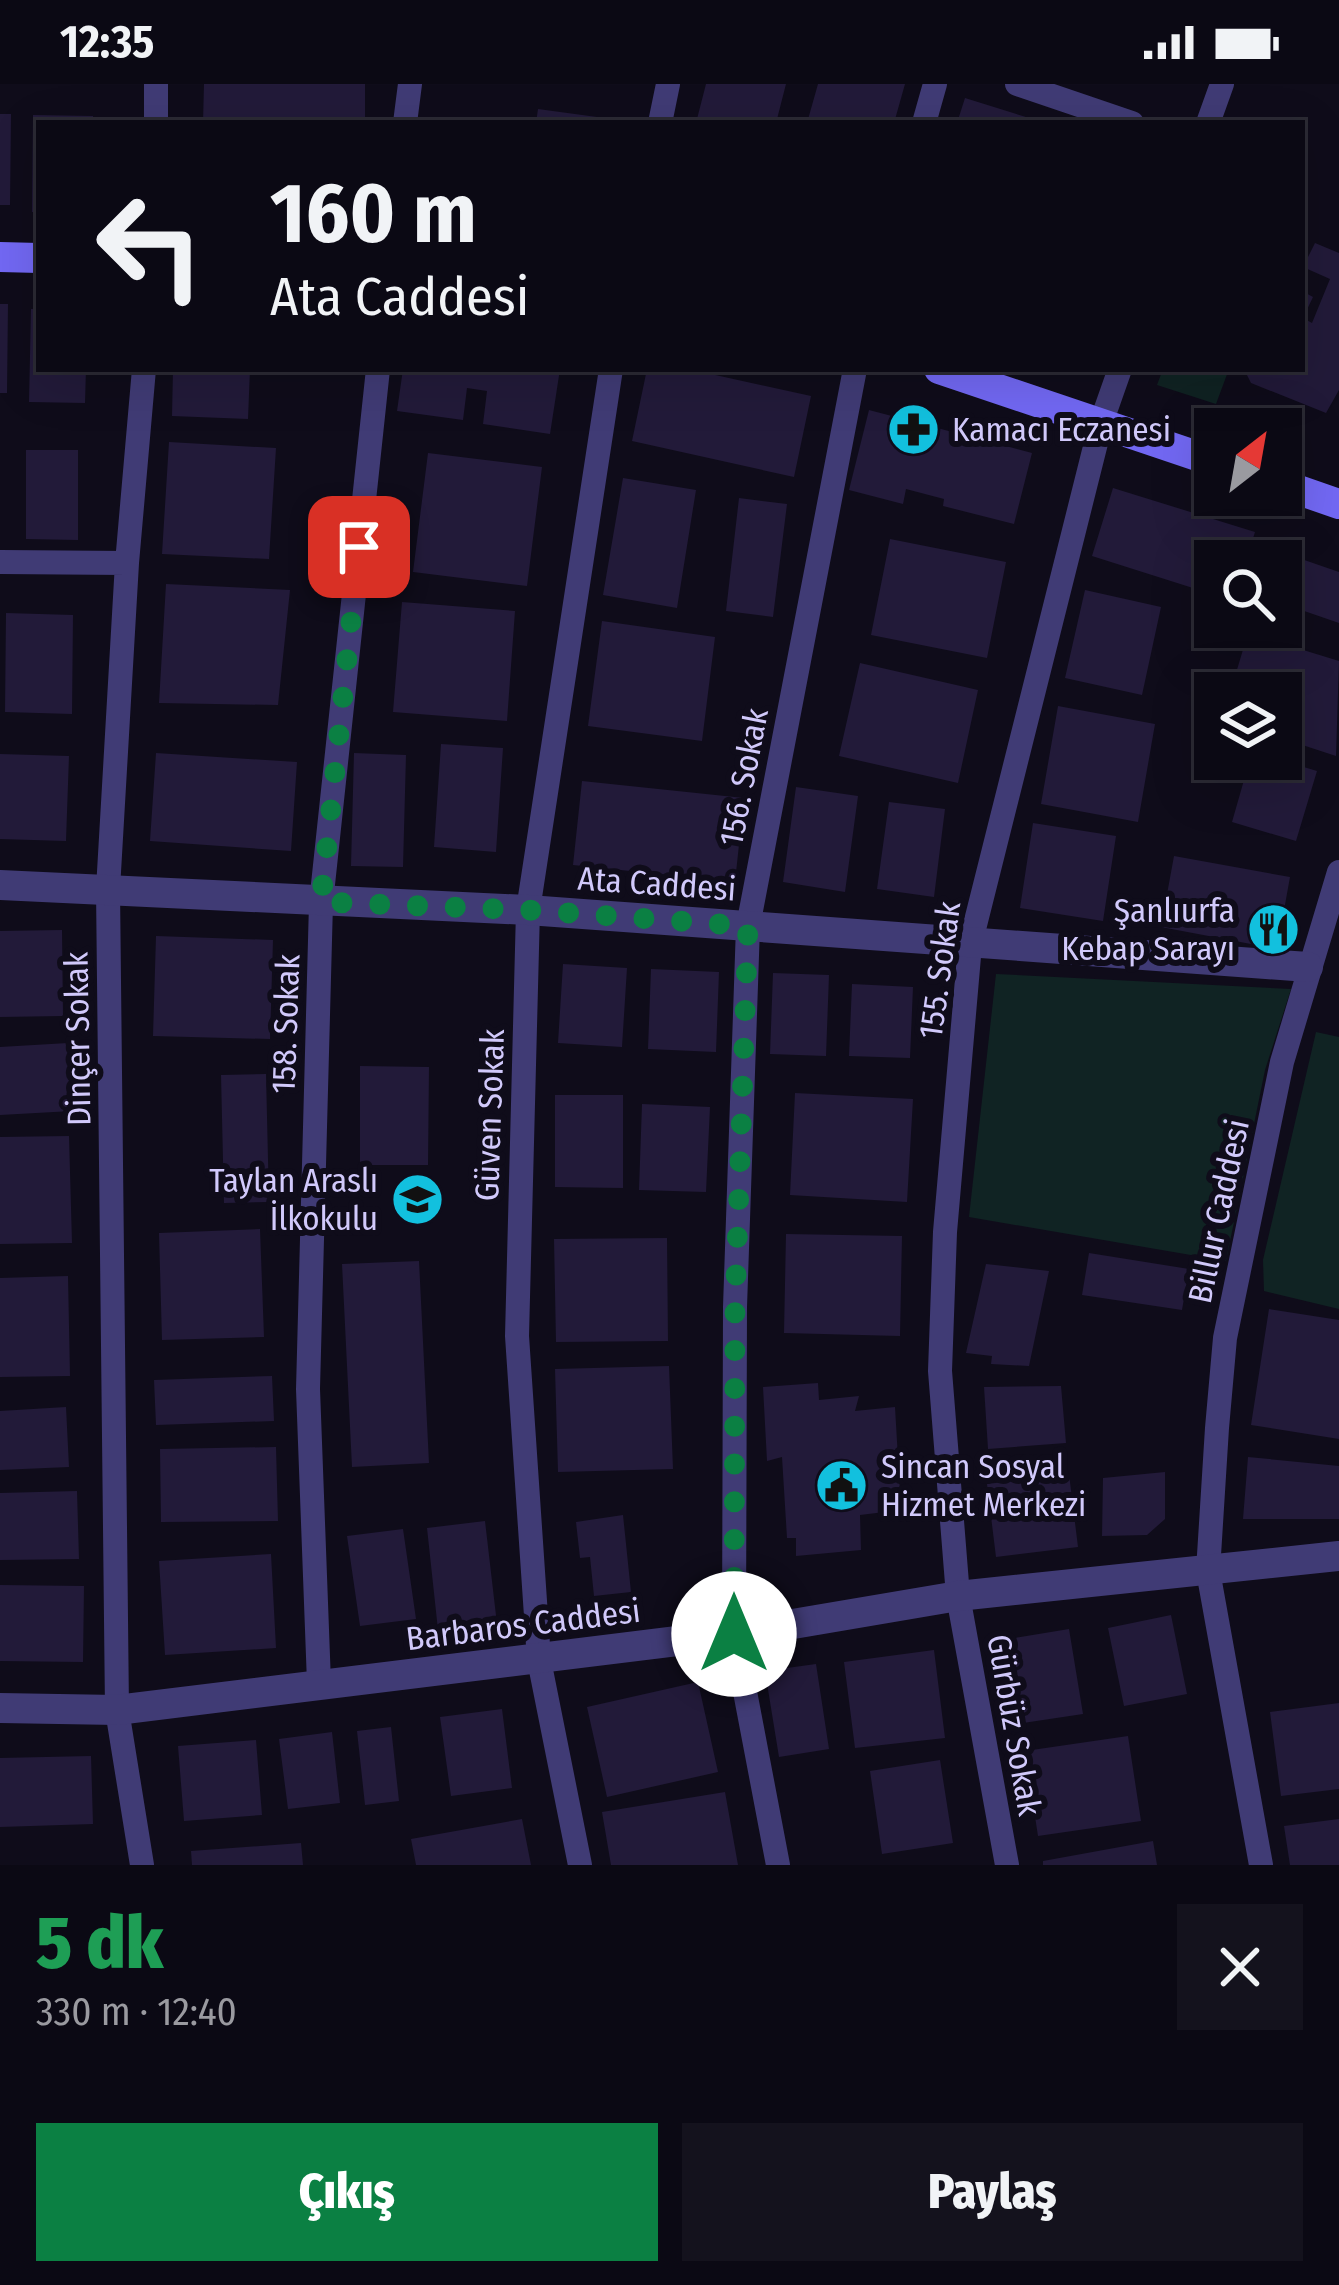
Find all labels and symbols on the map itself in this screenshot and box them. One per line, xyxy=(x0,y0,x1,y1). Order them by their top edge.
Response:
pharmacy icon: Kamacı Eczanesi xyxy=(885,401,941,457)
north arrow xyxy=(1194,408,1302,516)
place label: Kamacı Eczanesi xyxy=(952,410,1171,450)
pin xyxy=(308,496,410,598)
street label: 156. Sokak xyxy=(711,704,777,849)
street label: Ata Caddesi xyxy=(576,859,737,909)
place label: Şanlıurfa Kebap Sarayı xyxy=(1061,891,1235,969)
street label: 155. Sokak xyxy=(911,898,969,1041)
restaurant icon: Şanlıurfa Kebap Sarayı xyxy=(1246,901,1302,957)
street label: Dinçer Sokak xyxy=(56,951,100,1126)
street label: 158. Sokak xyxy=(264,953,308,1094)
street label: Güven Sokak xyxy=(467,1028,513,1202)
street label: Billur Caddesi xyxy=(1180,1116,1258,1307)
place label: Taylan Araslı İlkokulu xyxy=(209,1161,378,1239)
school or university icon: Taylan Araslı İlkokulu xyxy=(389,1171,445,1227)
place label: Sincan Sosyal Hizmet Merkezi xyxy=(881,1447,1086,1525)
public building icon: Sincan Sosyal Hizmet Merkezi xyxy=(814,1457,870,1513)
position arrow xyxy=(671,1571,797,1697)
street label: Barbaros Caddesi xyxy=(404,1591,643,1659)
street label: Gürbüz Sokak xyxy=(978,1631,1050,1820)

